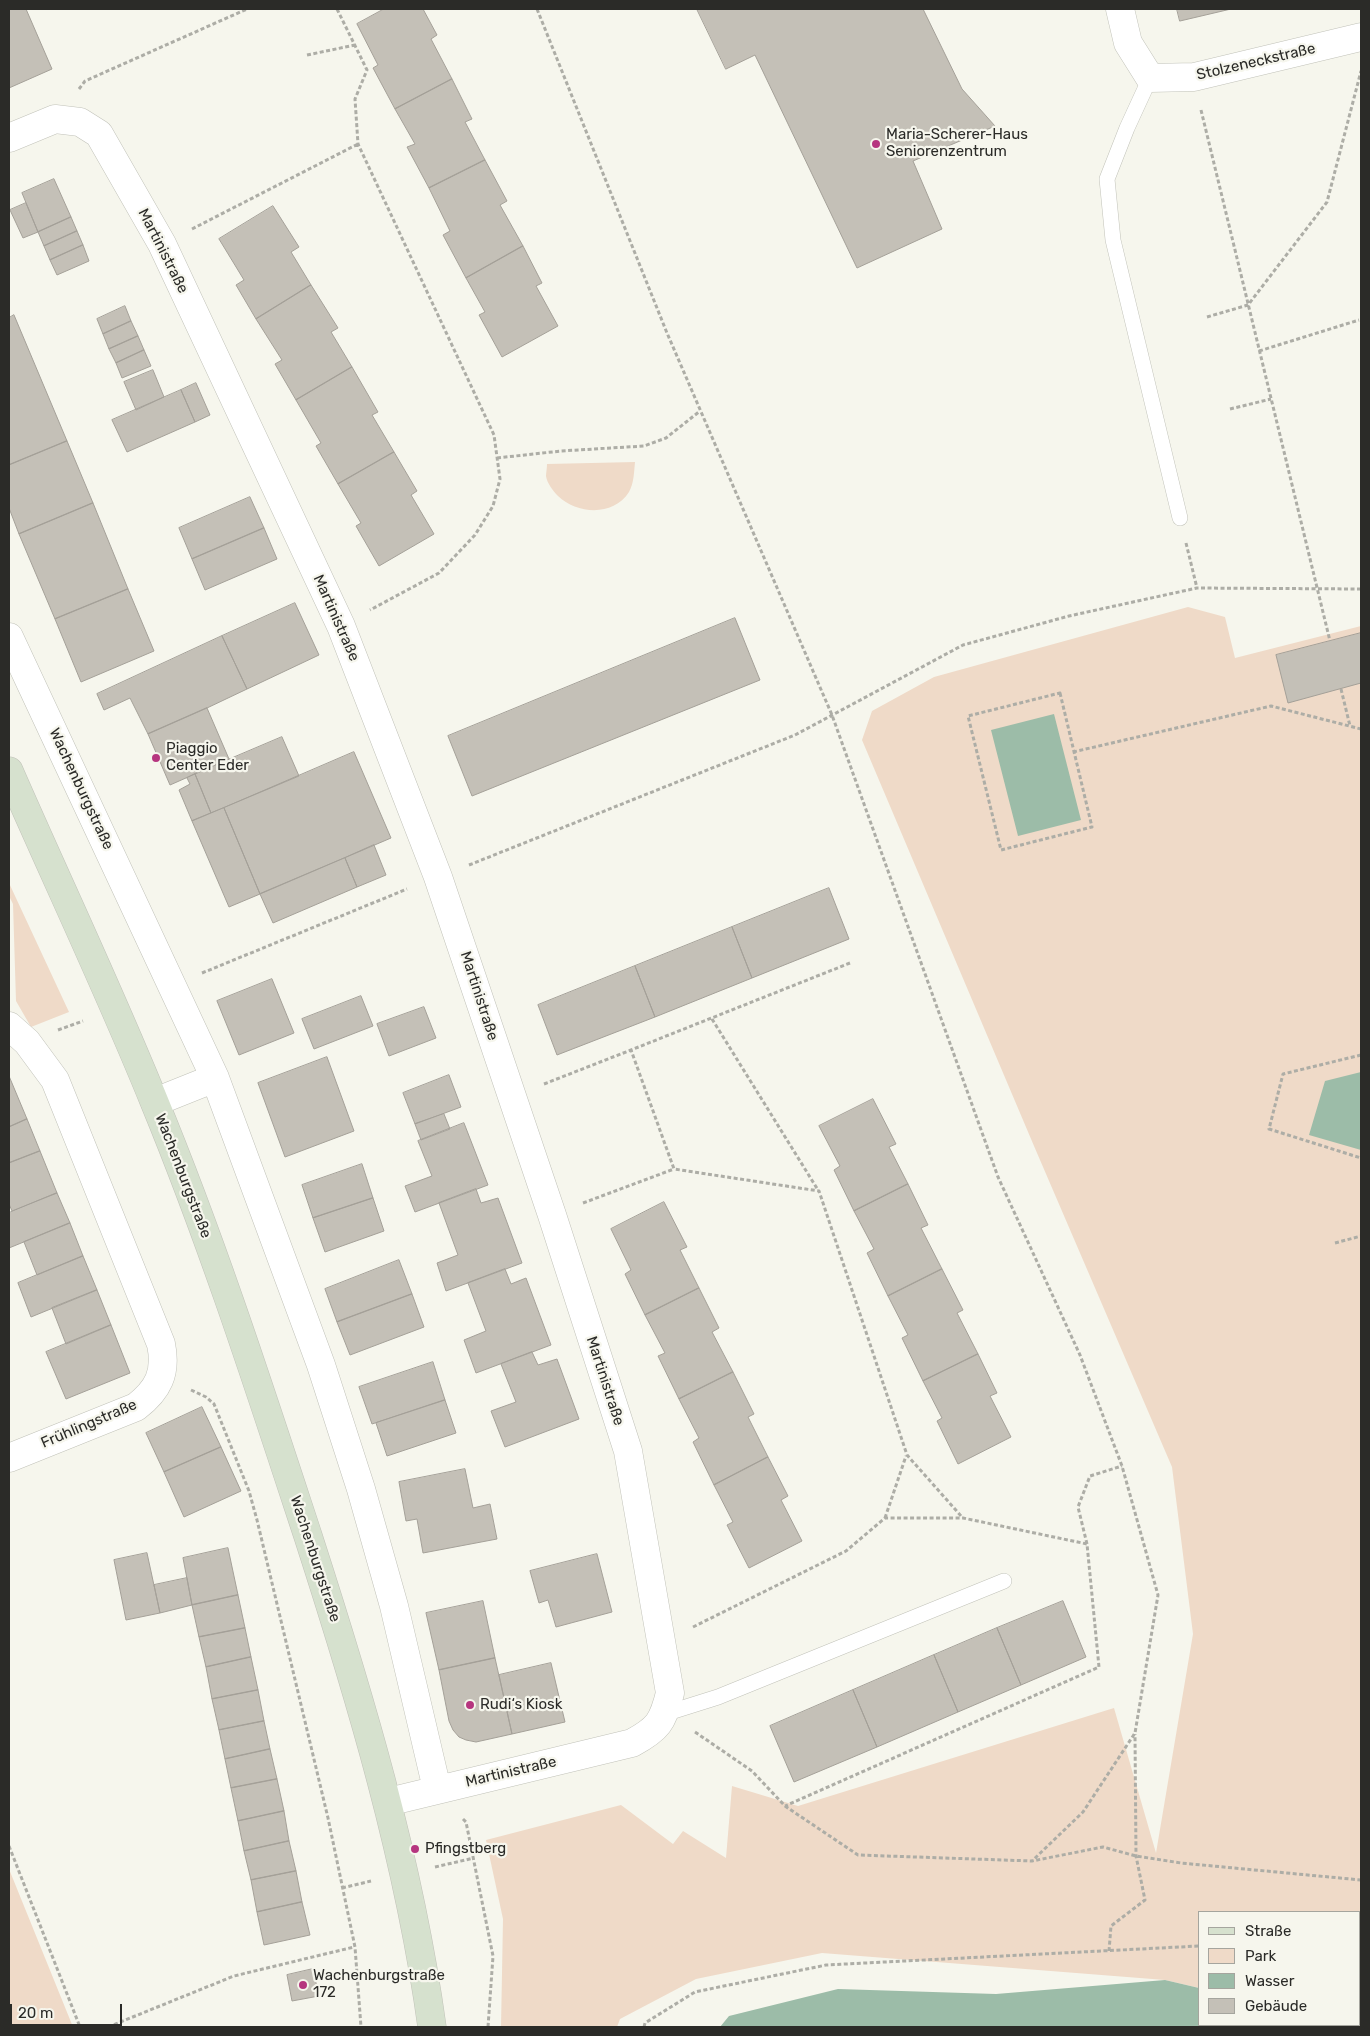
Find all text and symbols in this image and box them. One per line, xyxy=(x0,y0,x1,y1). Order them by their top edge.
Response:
street label: Stolzeneckstraße xyxy=(1195,40,1317,84)
place label: Maria-Scherer-Haus Seniorenzentrum xyxy=(886,126,1028,161)
marker: Maria-Scherer-Haus Seniorenzentrum xyxy=(870,138,882,150)
street label: Martinistraße xyxy=(134,206,192,296)
street label: Martinistraße xyxy=(309,572,363,664)
street label: Wachenburgstraße xyxy=(45,725,117,853)
place label: Piaggio Center Eder xyxy=(166,740,249,775)
marker: Piaggio Center Eder xyxy=(150,752,162,764)
street label: Martinistraße xyxy=(456,949,502,1043)
street label: Wachenburgstraße xyxy=(151,1111,215,1241)
street label: Martinistraße xyxy=(582,1334,628,1428)
street label: Frühlingstraße xyxy=(38,1396,140,1452)
street label: Wachenburgstraße xyxy=(286,1493,344,1625)
place label: Rudi‘s Kiosk xyxy=(480,1696,562,1714)
marker: Rudi‘s Kiosk xyxy=(464,1699,476,1711)
street label: Martinistraße xyxy=(464,1753,558,1791)
place label: Pfingstberg xyxy=(425,1840,506,1858)
marker: Pfingstberg xyxy=(409,1843,421,1855)
legend xyxy=(1198,1911,1360,2026)
text: Straße xyxy=(1245,1922,1291,1940)
text: Park xyxy=(1245,1947,1276,1965)
place label: Wachenburgstraße 172 xyxy=(313,1967,445,2002)
text: Wasser xyxy=(1245,1972,1294,1990)
marker: Wachenburgstraße 172 xyxy=(297,1979,309,1991)
scale bar xyxy=(12,1994,125,2026)
text: Gebäude xyxy=(1245,1997,1307,2015)
text: 20 m xyxy=(18,2004,53,2022)

